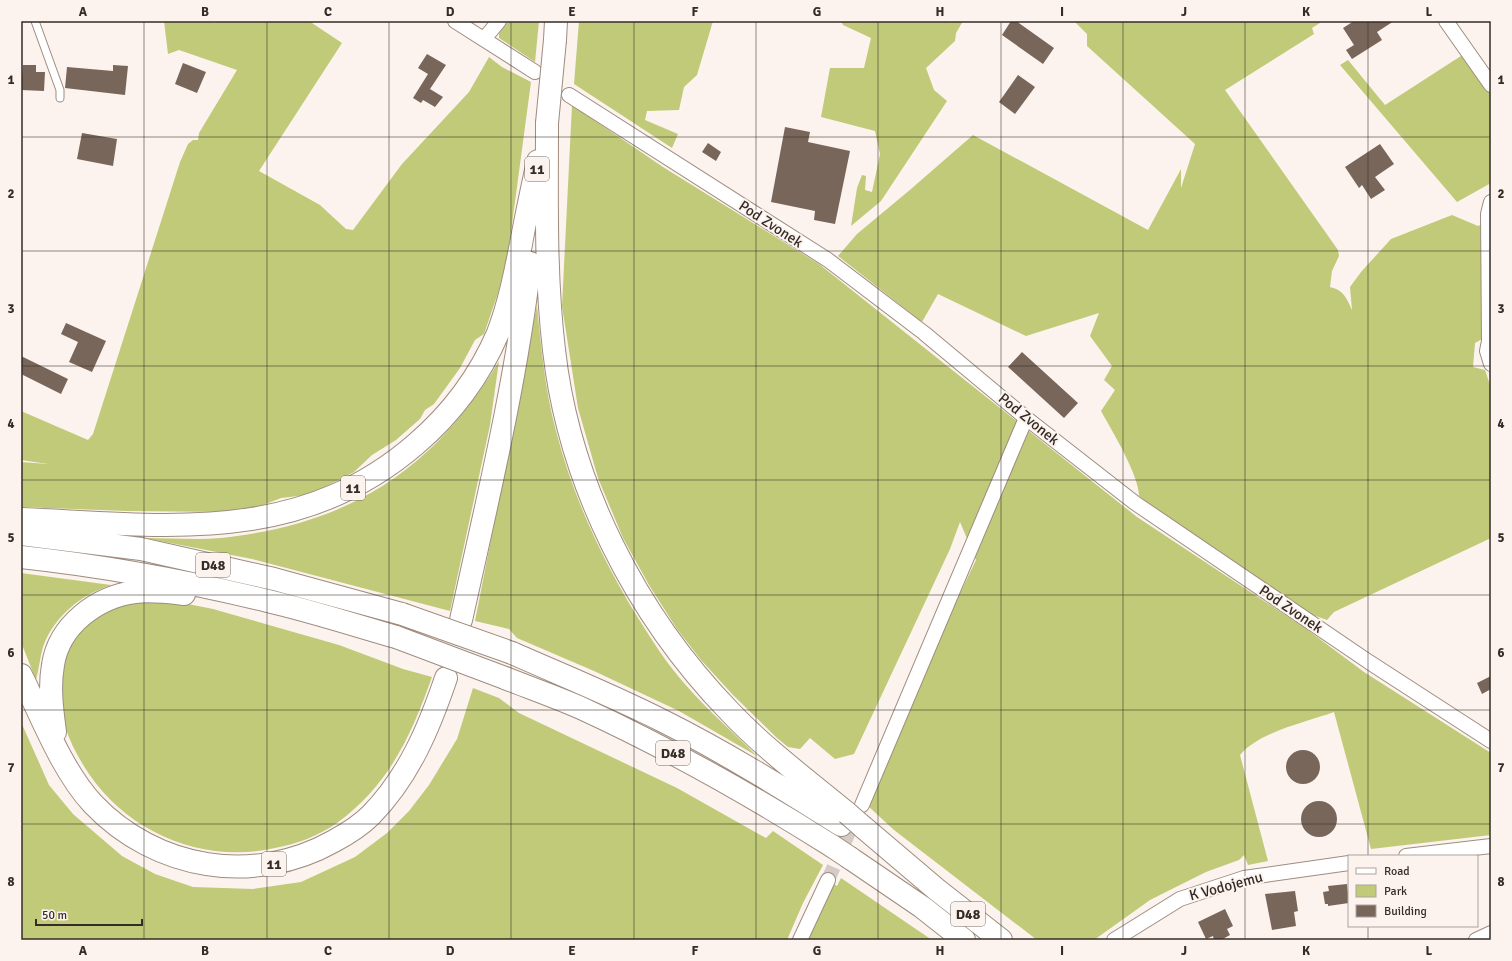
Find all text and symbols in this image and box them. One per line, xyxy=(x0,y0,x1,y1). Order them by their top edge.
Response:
text: A xyxy=(79,4,88,20)
text: B xyxy=(201,4,209,20)
text: C xyxy=(324,4,332,20)
text: D xyxy=(446,4,455,20)
text: E xyxy=(568,4,576,20)
text: F xyxy=(692,4,699,20)
text: G xyxy=(813,4,821,20)
text: H xyxy=(936,4,944,20)
text: I xyxy=(1060,4,1064,20)
text: J xyxy=(1181,4,1187,20)
text: K xyxy=(1302,4,1310,20)
text: L xyxy=(1426,4,1433,20)
text: 1 xyxy=(7,72,15,88)
text: 1 xyxy=(1497,72,1505,88)
road number: 11 xyxy=(525,157,549,181)
text: 2 xyxy=(7,186,15,202)
text: 2 xyxy=(1497,186,1505,202)
street label: Pod Zvonek xyxy=(736,197,807,252)
text: 3 xyxy=(7,301,15,317)
text: 3 xyxy=(1497,301,1505,317)
street label: Pod Zvonek xyxy=(995,389,1063,449)
text: 4 xyxy=(7,416,15,432)
text: 4 xyxy=(1497,416,1505,432)
road number: 11 xyxy=(341,476,365,500)
text: 5 xyxy=(7,530,15,546)
text: 5 xyxy=(1497,530,1505,546)
road number: D48 xyxy=(196,553,230,577)
street label: Pod Zvonek xyxy=(1256,581,1327,637)
text: 6 xyxy=(7,645,15,661)
text: 6 xyxy=(1497,645,1505,661)
road number: D48 xyxy=(656,741,690,765)
text: 7 xyxy=(7,760,15,776)
text: 7 xyxy=(1497,760,1505,776)
road number: 11 xyxy=(262,852,286,876)
legend xyxy=(1348,855,1478,927)
text: Road xyxy=(1384,864,1410,879)
street label: K Vodojemu xyxy=(1187,868,1265,904)
text: 8 xyxy=(7,874,15,890)
text: 8 xyxy=(1497,874,1505,890)
text: Park xyxy=(1384,884,1407,899)
scale bar xyxy=(36,901,142,927)
road number: D48 xyxy=(951,902,985,926)
text: Building xyxy=(1384,904,1427,919)
text: 50 m xyxy=(42,908,67,923)
text: A xyxy=(79,943,88,959)
text: B xyxy=(201,943,209,959)
text: C xyxy=(324,943,332,959)
text: D xyxy=(446,943,455,959)
text: E xyxy=(568,943,576,959)
text: F xyxy=(692,943,699,959)
text: G xyxy=(813,943,821,959)
text: H xyxy=(936,943,944,959)
text: I xyxy=(1060,943,1064,959)
text: J xyxy=(1181,943,1187,959)
text: K xyxy=(1302,943,1310,959)
text: L xyxy=(1426,943,1433,959)

